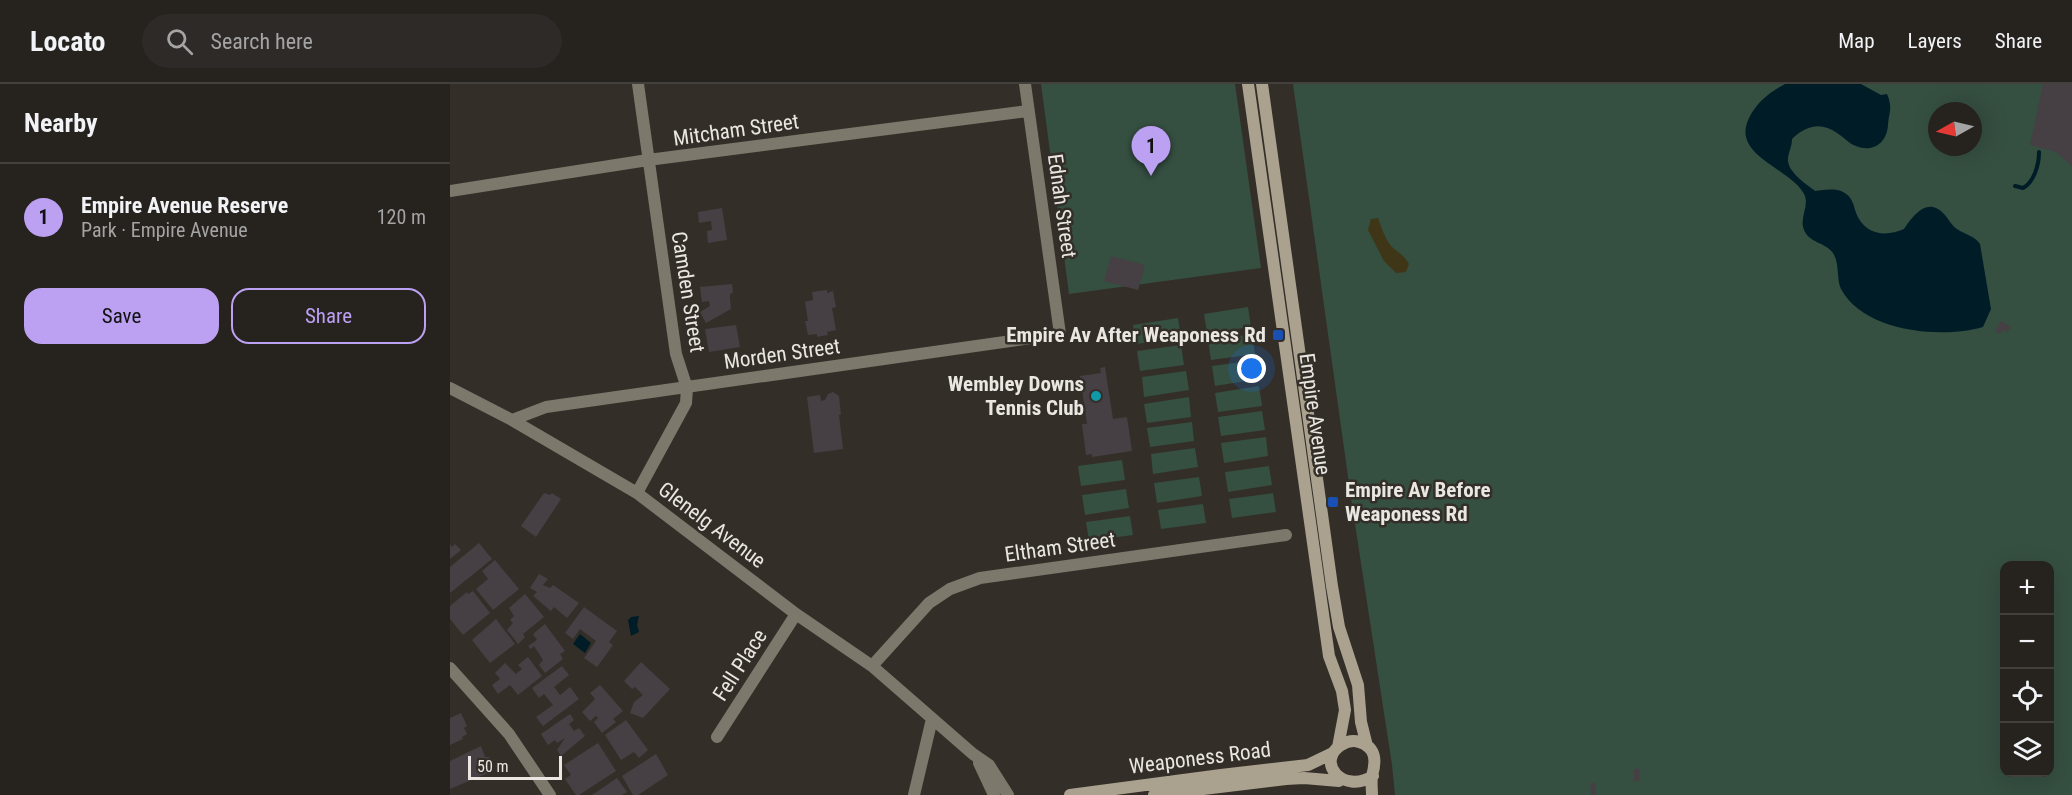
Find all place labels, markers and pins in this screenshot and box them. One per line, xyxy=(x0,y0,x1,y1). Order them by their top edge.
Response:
pin: 1 xyxy=(1132,126,1170,176)
place label: Empire Av After Weaponess Rd xyxy=(1006,323,1266,347)
marker: Empire Av After Weaponess Rd xyxy=(1271,328,1285,342)
place label: Wembley Downs Tennis Club xyxy=(948,372,1084,420)
marker: Wembley Downs Tennis Club xyxy=(1089,389,1103,403)
place label: Empire Av Before Weaponess Rd xyxy=(1345,478,1490,526)
marker: Empire Av Before Weaponess Rd xyxy=(1326,495,1340,509)

